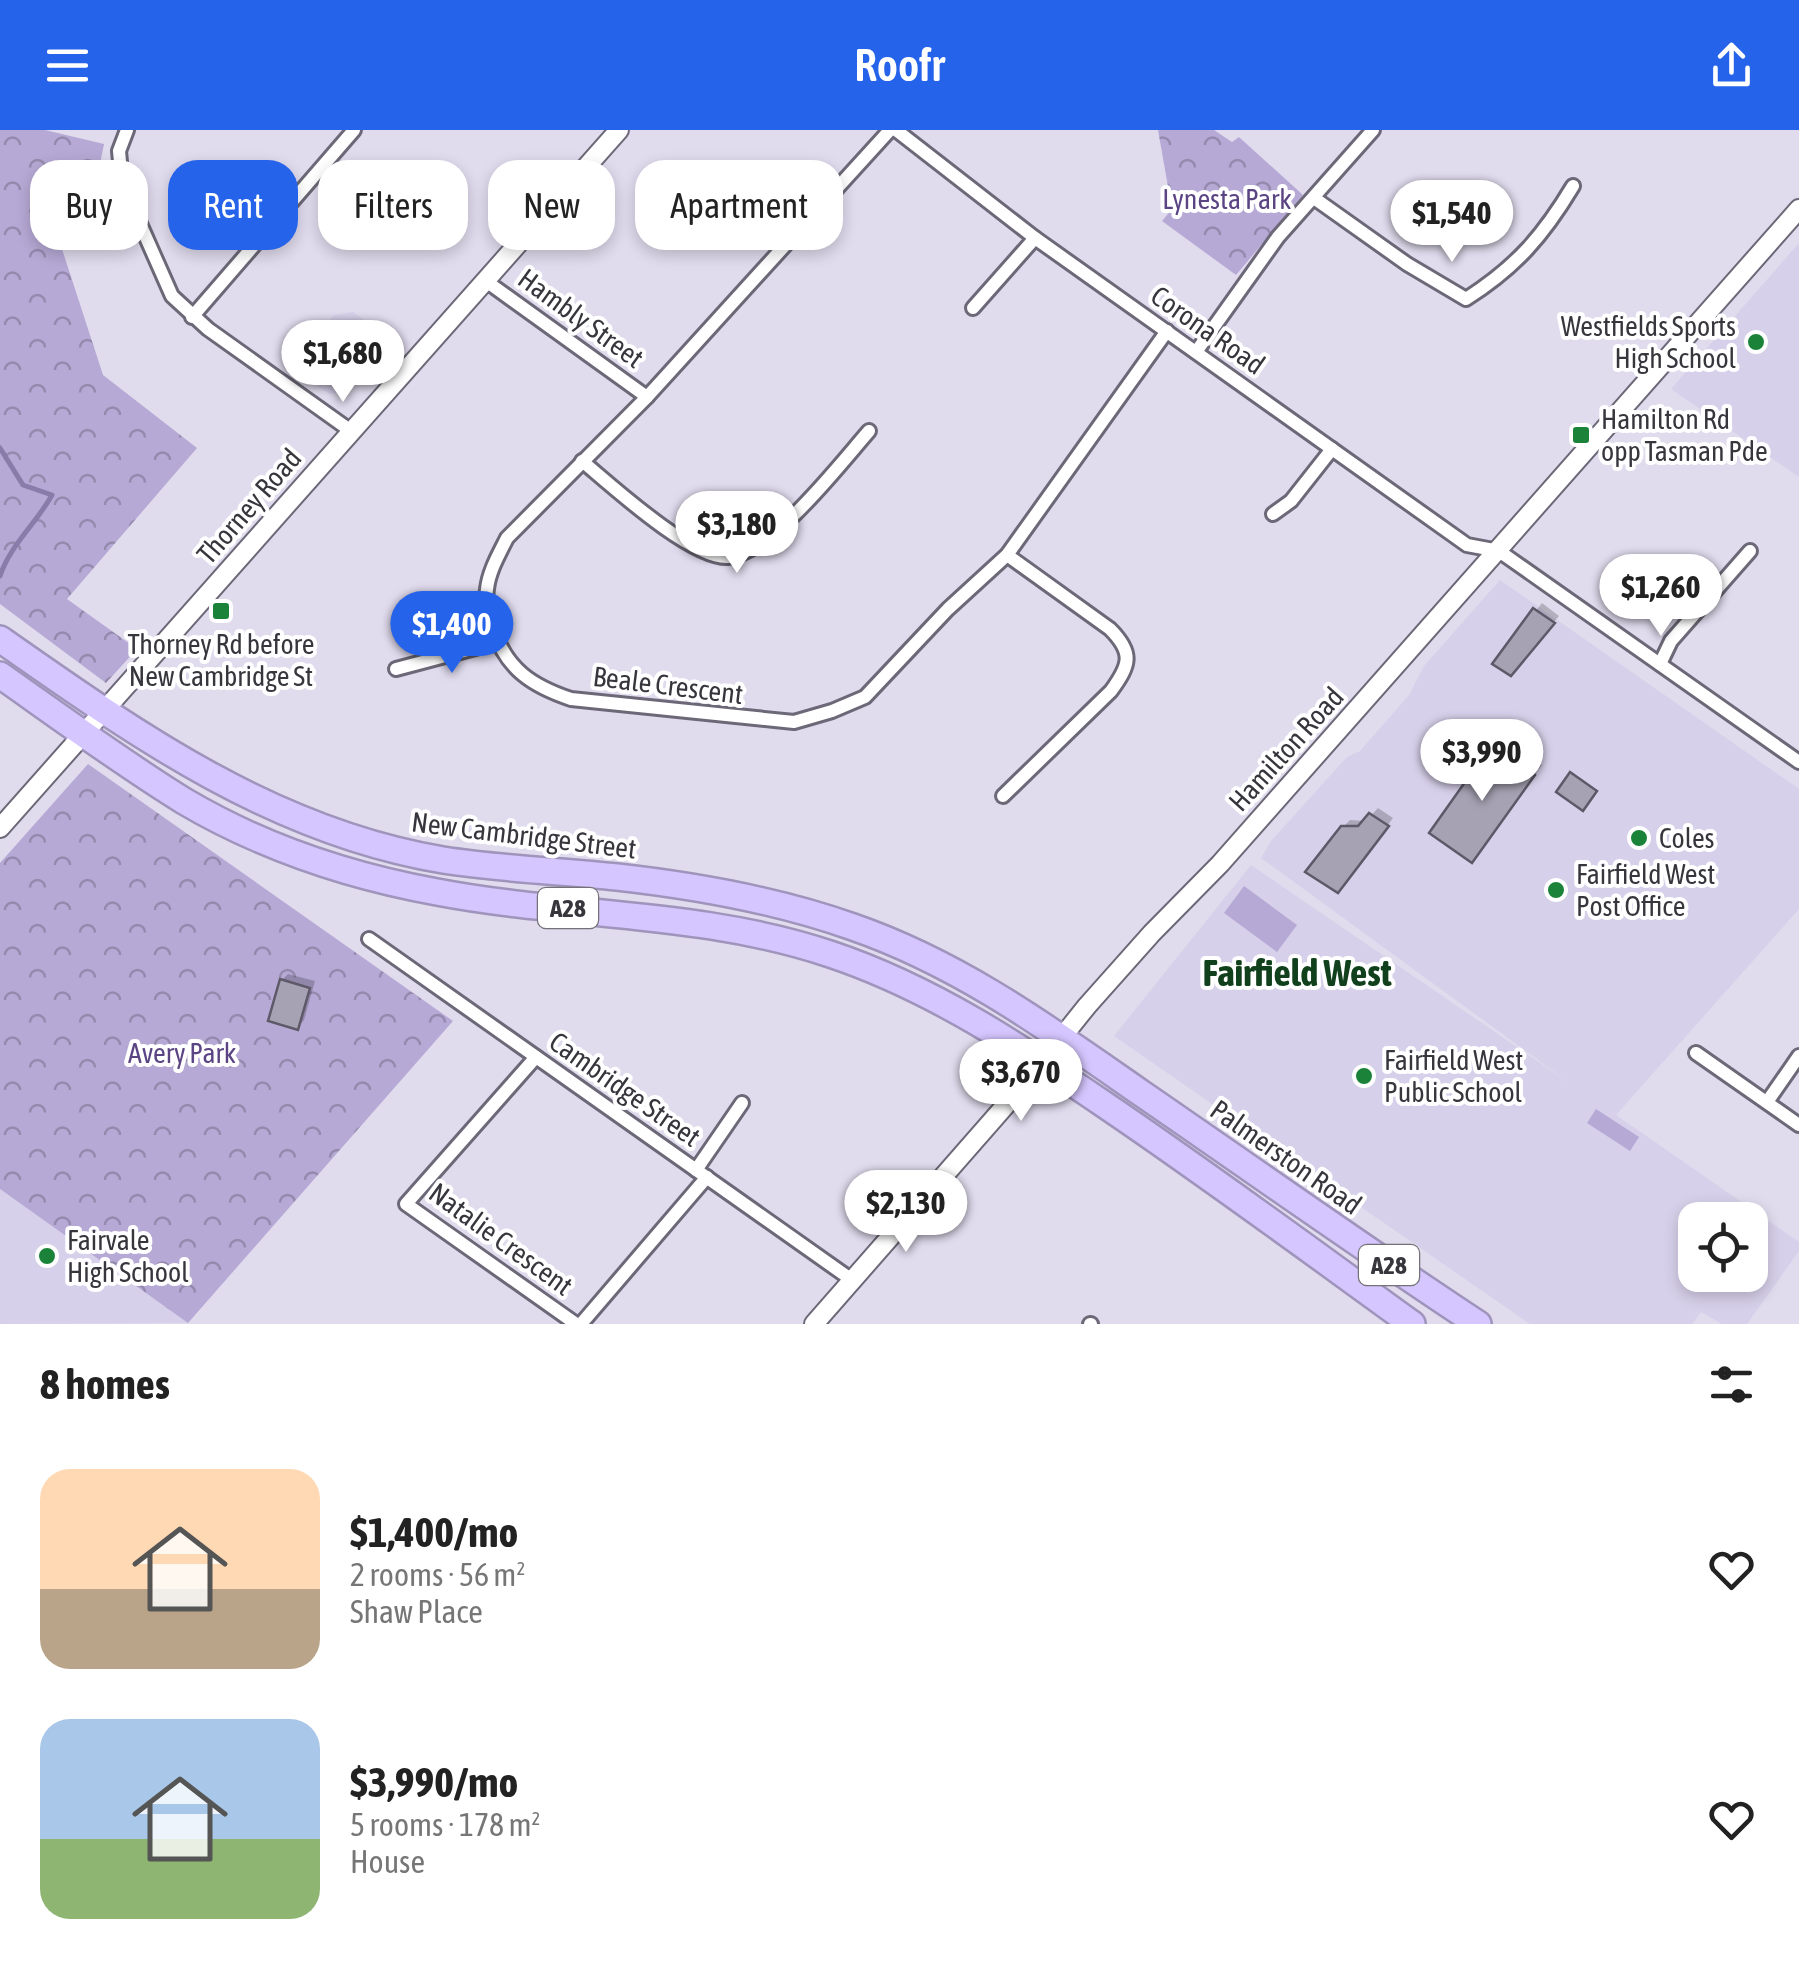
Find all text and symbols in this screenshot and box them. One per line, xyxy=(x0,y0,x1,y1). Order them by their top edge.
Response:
icon: menu xyxy=(40,38,95,93)
icon: share xyxy=(1704,38,1759,93)
text: Roofr xyxy=(854,39,945,91)
chip: Buy xyxy=(30,160,148,250)
chip: Rent xyxy=(168,160,298,250)
chip: Filters xyxy=(318,160,468,250)
chip: New xyxy=(488,160,615,250)
chip: Apartment xyxy=(635,160,843,250)
pin: $1,540 xyxy=(1371,180,1533,265)
park label: Lynesta Park xyxy=(1162,183,1292,215)
text: $1,540 xyxy=(1412,194,1492,231)
street label: Hambly Street xyxy=(512,262,650,374)
street label: Corona Road xyxy=(1145,279,1271,381)
place label: Westfields Sports High School xyxy=(1561,310,1737,374)
pin: $1,680 xyxy=(262,320,424,405)
marker: Westfields Sports High School xyxy=(1745,331,1767,353)
text: $1,680 xyxy=(303,334,383,371)
place label: Hamilton Rd opp Tasman Pde xyxy=(1601,403,1768,467)
marker: Hamilton Rd opp Tasman Pde xyxy=(1570,424,1592,446)
street label: Thorney Road xyxy=(190,442,308,570)
pin: $3,180 xyxy=(656,491,818,576)
text: $3,180 xyxy=(697,505,777,542)
pin: $1,260 xyxy=(1580,554,1742,639)
text: $1,260 xyxy=(1621,568,1701,605)
pin: $1,400 xyxy=(371,591,533,676)
marker: Thorney Rd before New Cambridge St xyxy=(210,600,232,622)
text: $1,400 xyxy=(412,605,492,642)
place label: Thorney Rd before New Cambridge St xyxy=(127,628,315,692)
street label: Beale Crescent xyxy=(591,660,745,710)
street label: Hamilton Road xyxy=(1222,681,1350,817)
pin: $3,990 xyxy=(1401,719,1563,804)
text: $3,990 xyxy=(1442,733,1522,770)
street label: New Cambridge Street xyxy=(410,805,638,865)
place label: Coles xyxy=(1659,822,1715,854)
marker: Coles xyxy=(1628,827,1650,849)
place label: Fairfield West Post Office xyxy=(1576,858,1715,922)
marker: Fairfield West Post Office xyxy=(1545,879,1567,901)
road number: A28 xyxy=(538,888,598,928)
district label: Fairfield West xyxy=(1202,951,1392,994)
street label: Cambridge Street xyxy=(544,1025,706,1153)
park label: Avery Park xyxy=(128,1037,236,1069)
pin: $3,670 xyxy=(940,1039,1102,1124)
place label: Fairfield West Public School xyxy=(1384,1044,1523,1108)
text: $3,670 xyxy=(981,1053,1061,1090)
marker: Fairfield West Public School xyxy=(1353,1065,1375,1087)
street label: Palmerston Road xyxy=(1205,1093,1367,1221)
pin: $2,130 xyxy=(825,1170,987,1255)
street label: Natalie Crescent xyxy=(423,1176,579,1302)
text: $2,130 xyxy=(866,1184,946,1221)
map controls xyxy=(1678,1202,1768,1292)
button: locate xyxy=(1678,1202,1768,1292)
place label: Fairvale High School xyxy=(67,1224,189,1288)
marker: Fairvale High School xyxy=(36,1245,58,1267)
road number: A28 xyxy=(1359,1245,1419,1285)
icon: filters xyxy=(1704,1357,1759,1412)
text: 8 homes xyxy=(40,1360,170,1408)
text: $1,400/mo xyxy=(350,1508,518,1556)
icon: home xyxy=(120,1509,240,1629)
icon: heart xyxy=(1704,1542,1759,1597)
text: 2 rooms · 56 m² xyxy=(350,1556,525,1593)
text: Shaw Place xyxy=(350,1593,483,1630)
text: $3,990/mo xyxy=(350,1758,518,1806)
icon: home xyxy=(120,1759,240,1879)
icon: heart xyxy=(1704,1792,1759,1847)
text: 5 rooms · 178 m² xyxy=(350,1806,540,1843)
text: House xyxy=(350,1843,425,1880)

